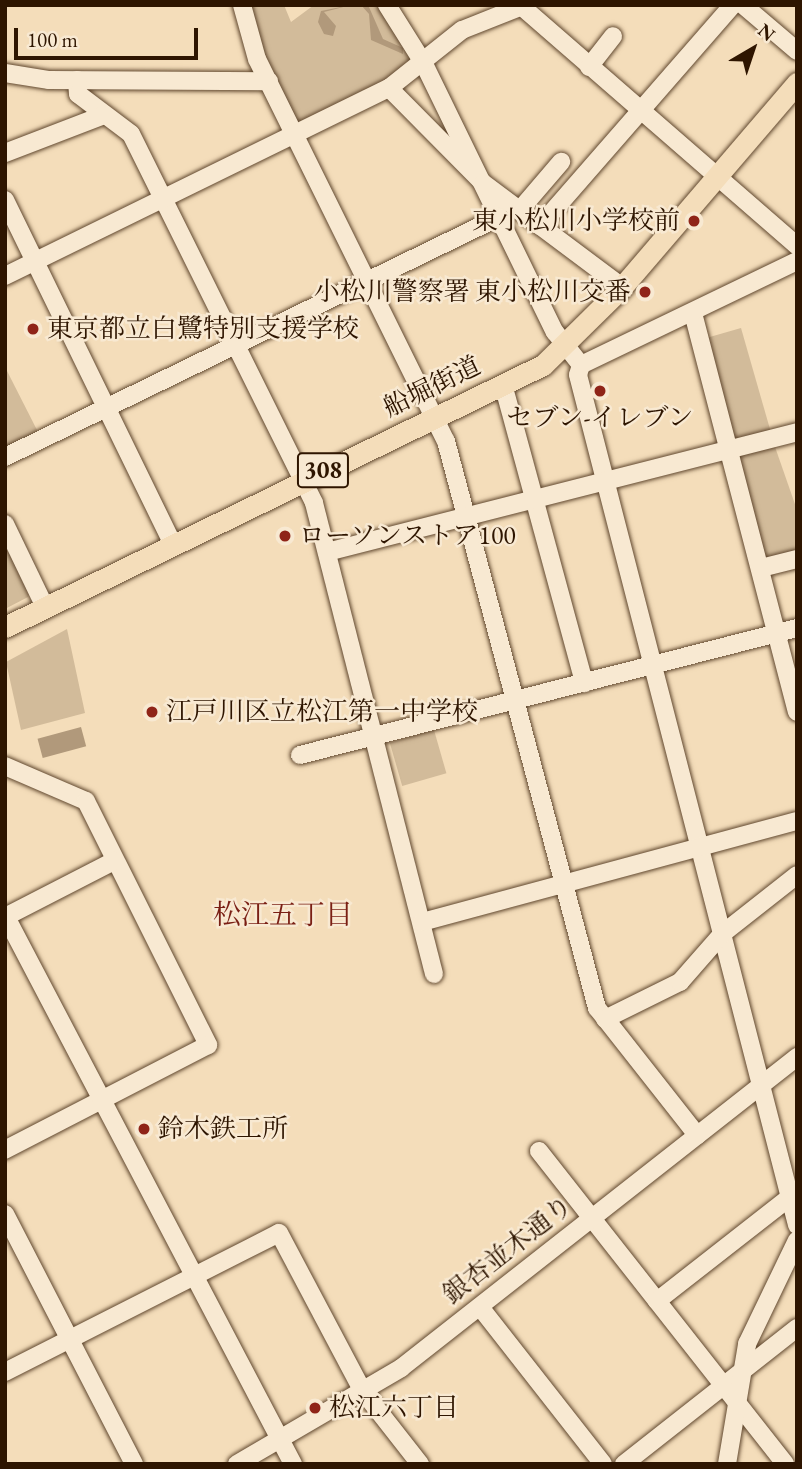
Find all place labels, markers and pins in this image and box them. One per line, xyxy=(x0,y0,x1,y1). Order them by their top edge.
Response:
place label: 東小松川小学校前 xyxy=(472,205,680,237)
marker: 東小松川小学校前 xyxy=(686,213,702,229)
place label: 小松川警察署 東小松川交番 xyxy=(314,276,631,308)
marker: 小松川警察署 東小松川交番 xyxy=(637,284,653,300)
place label: 東京都立白鷺特別支援学校 xyxy=(47,313,359,345)
marker: 東京都立白鷺特別支援学校 xyxy=(25,321,41,337)
marker: セブン-イレブン xyxy=(592,383,608,399)
place label: セブン-イレブン xyxy=(505,402,695,434)
place label: ローソンストア100 xyxy=(299,520,518,552)
marker: ローソンストア100 xyxy=(277,528,293,544)
place label: 江戸川区立松江第一中学校 xyxy=(166,696,478,728)
marker: 江戸川区立松江第一中学校 xyxy=(144,704,160,720)
place label: 鈴木鉄工所 xyxy=(158,1113,288,1145)
marker: 鈴木鉄工所 xyxy=(136,1121,152,1137)
place label: 松江六丁目 xyxy=(329,1392,459,1424)
marker: 松江六丁目 xyxy=(307,1400,323,1416)

